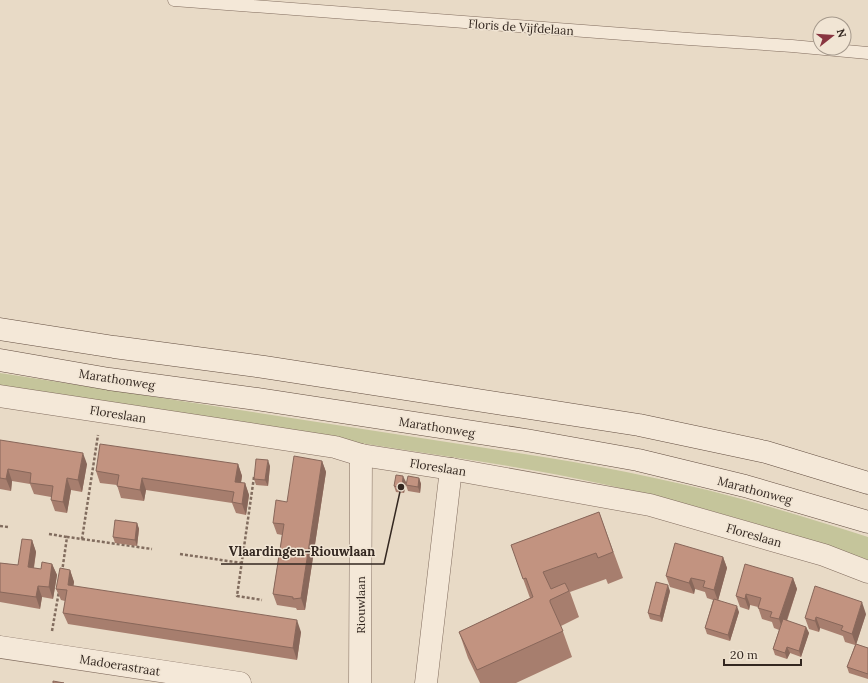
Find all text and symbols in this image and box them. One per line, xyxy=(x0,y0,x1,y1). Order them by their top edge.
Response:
street label: Floris de Vijfdelaan xyxy=(468,16,574,38)
north arrow xyxy=(812,16,852,56)
text: N xyxy=(834,27,850,40)
street label: Marathonweg xyxy=(78,366,157,392)
street label: Floreslaan xyxy=(89,402,147,426)
street label: Marathonweg xyxy=(398,414,477,440)
street label: Floreslaan xyxy=(409,455,467,479)
street label: Marathonweg xyxy=(716,473,794,507)
street label: Floreslaan xyxy=(725,520,783,550)
callout: Vlaardingen-Riouwlaan xyxy=(221,539,384,564)
text: Vlaardingen-Riouwlaan xyxy=(229,543,376,560)
street label: Riouwlaan xyxy=(353,576,368,634)
scale bar xyxy=(724,641,801,667)
text: 20 m xyxy=(730,647,758,662)
street label: Madoerastraat xyxy=(79,651,162,679)

